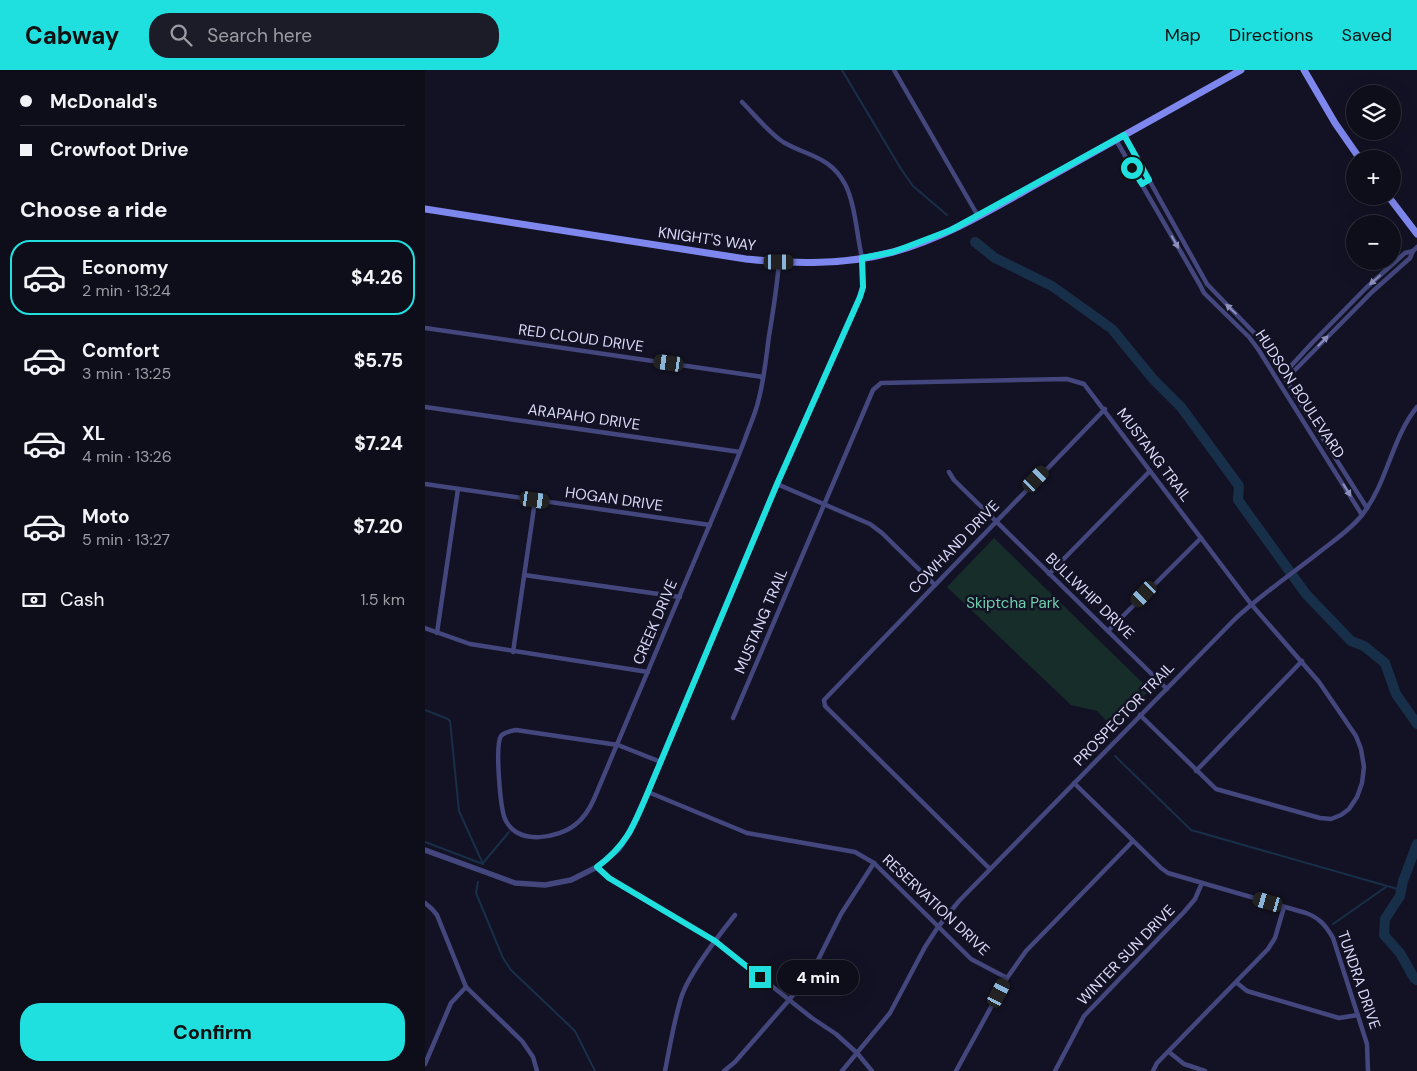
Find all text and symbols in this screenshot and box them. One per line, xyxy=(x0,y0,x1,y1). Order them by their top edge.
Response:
search box xyxy=(149,13,499,58)
text: Cabway xyxy=(25,20,119,51)
icon: search xyxy=(167,21,195,49)
text: Search here xyxy=(207,23,312,48)
text: Map xyxy=(1165,23,1201,47)
text: Directions xyxy=(1229,23,1314,47)
text: Saved xyxy=(1342,23,1392,47)
map controls xyxy=(1346,85,1401,270)
button: layers xyxy=(1346,85,1401,140)
text: McDonald's xyxy=(50,89,158,114)
text: Crowfoot Drive xyxy=(50,137,189,162)
button: + xyxy=(1346,150,1401,205)
route start xyxy=(1121,157,1143,179)
text: Choose a ride xyxy=(20,195,168,224)
button: − xyxy=(1346,215,1401,270)
street label: KNIGHT'S WAY xyxy=(657,222,758,256)
one-way arrow xyxy=(1171,236,1180,249)
icon: car xyxy=(22,255,67,300)
text: Economy xyxy=(82,255,169,280)
car xyxy=(764,255,794,270)
text: $4.26 xyxy=(351,265,403,290)
one-way arrow xyxy=(1368,275,1381,286)
text: 2 min · 13:24 xyxy=(82,280,171,301)
one-way arrow xyxy=(1226,303,1238,315)
street label: RED CLOUD DRIVE xyxy=(517,319,645,357)
street label: HUDSON BOULEVARD xyxy=(1251,326,1349,462)
one-way arrow xyxy=(1317,336,1329,348)
icon: car xyxy=(22,338,67,383)
text: Comfort xyxy=(82,338,160,363)
text: $5.75 xyxy=(354,348,403,373)
car xyxy=(653,353,684,373)
text: 3 min · 13:25 xyxy=(82,363,171,384)
street label: ARAPAHO DRIVE xyxy=(527,399,641,435)
street label: MUSTANG TRAIL xyxy=(1112,404,1196,506)
icon: car xyxy=(22,421,67,466)
text: XL xyxy=(82,421,105,446)
text: $7.24 xyxy=(354,431,403,456)
text: 4 min · 13:26 xyxy=(82,446,172,467)
car xyxy=(1020,463,1051,495)
street label: HOGAN DRIVE xyxy=(564,482,664,516)
one-way arrow xyxy=(1342,483,1351,497)
car xyxy=(519,490,550,510)
street label: COWHAND DRIVE xyxy=(904,496,1004,598)
icon: car xyxy=(22,504,67,549)
text: Moto xyxy=(82,504,130,529)
text: $7.20 xyxy=(353,514,403,539)
text: 5 min · 13:27 xyxy=(82,529,170,550)
street label: BULLWHIP DRIVE xyxy=(1041,549,1139,643)
street label: MUSTANG TRAIL xyxy=(730,565,792,677)
street label: CREEK DRIVE xyxy=(628,576,682,668)
car xyxy=(1128,578,1159,610)
icon: cash xyxy=(20,586,48,614)
text: Cash xyxy=(60,587,104,612)
text: 1.5 km xyxy=(361,589,405,610)
park label: Skiptcha Park xyxy=(966,593,1060,613)
street label: PROSPECTOR TRAIL xyxy=(1069,658,1179,770)
street label: RESERVATION DRIVE xyxy=(878,850,994,960)
car xyxy=(1251,891,1284,913)
street label: WINTER SUN DRIVE xyxy=(1073,900,1179,1010)
street label: TUNDRA DRIVE xyxy=(1333,928,1385,1032)
callout: 4 min xyxy=(777,960,860,994)
route end xyxy=(749,966,771,988)
text: 4 min xyxy=(796,967,840,988)
car xyxy=(985,976,1012,1010)
button: Confirm xyxy=(20,1003,405,1061)

